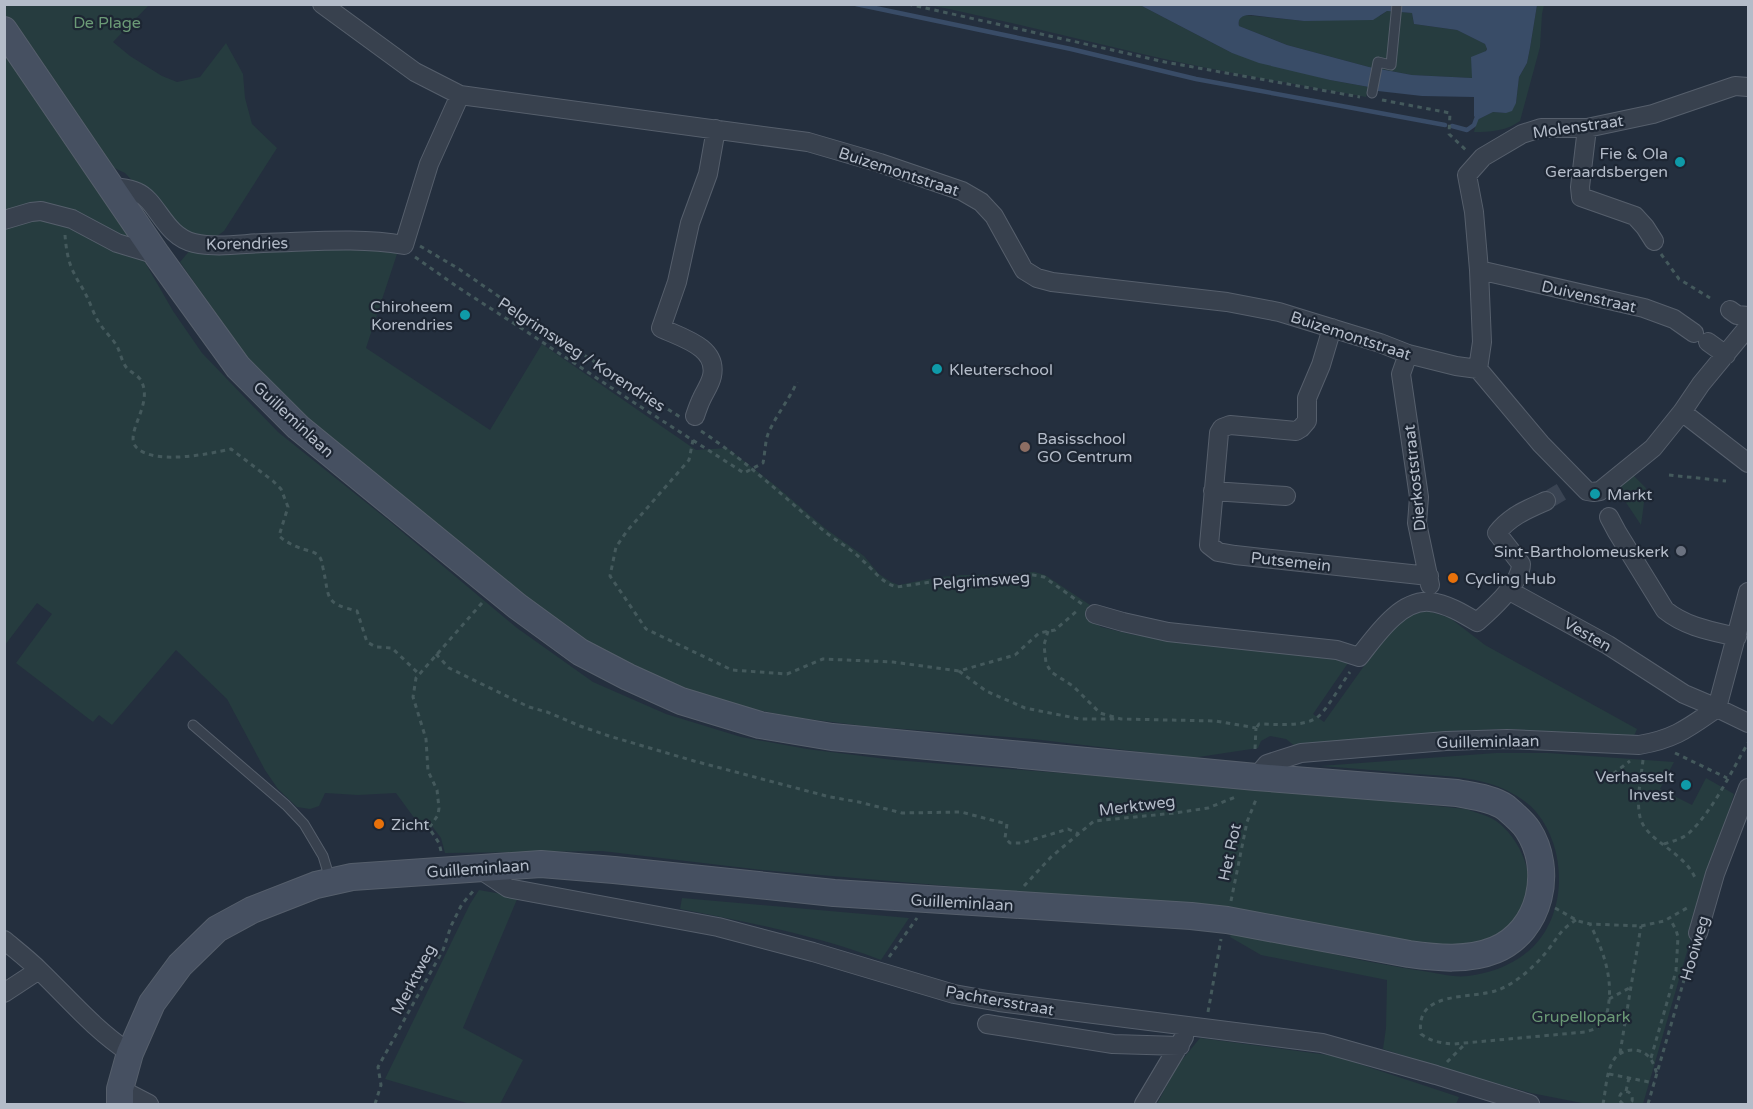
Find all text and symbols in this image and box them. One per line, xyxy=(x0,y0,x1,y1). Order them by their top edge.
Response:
park label: De Plage xyxy=(73,13,141,33)
street label: Molenstraat xyxy=(1531,111,1625,143)
street label: Buizemontstraat xyxy=(836,143,961,201)
place label: Fie & Ola Geraardsbergen xyxy=(1545,144,1668,182)
marker: Fie & Ola Geraardsbergen xyxy=(1673,155,1687,169)
street label: Korendries xyxy=(206,233,288,255)
street label: Duivenstraat xyxy=(1539,276,1638,318)
street label: Pelgrimsweg / Korendries xyxy=(494,293,669,416)
place label: Chiroheem Korendries xyxy=(370,297,453,335)
street label: Buizemontstraat xyxy=(1288,307,1413,365)
marker: Chiroheem Korendries xyxy=(458,308,472,322)
place label: Kleuterschool xyxy=(949,360,1053,380)
marker: Kleuterschool xyxy=(930,362,944,376)
street label: Guilleminlaan xyxy=(249,377,338,462)
street label: Dierkoststraat xyxy=(1399,424,1431,532)
place label: Basisschool GO Centrum xyxy=(1037,429,1132,467)
marker: Basisschool GO Centrum xyxy=(1018,440,1032,454)
place label: Markt xyxy=(1607,485,1652,505)
marker: Markt xyxy=(1588,487,1602,501)
place label: Sint-Bartholomeuskerk xyxy=(1494,542,1669,562)
marker: Sint-Bartholomeuskerk xyxy=(1674,544,1688,558)
street label: Putsemein xyxy=(1250,548,1332,576)
street label: Pelgrimsweg xyxy=(932,568,1031,594)
place label: Cycling Hub xyxy=(1465,569,1556,589)
marker: Cycling Hub xyxy=(1446,571,1460,585)
street label: Vesten xyxy=(1560,613,1615,656)
street label: Guilleminlaan xyxy=(1436,731,1540,753)
place label: Verhasselt Invest xyxy=(1595,767,1674,805)
marker: Verhasselt Invest xyxy=(1679,778,1693,792)
street label: Merktweg xyxy=(1098,791,1176,821)
place label: Zicht xyxy=(391,815,429,835)
marker: Zicht xyxy=(372,817,386,831)
street label: Het Rot xyxy=(1214,822,1246,883)
street label: Guilleminlaan xyxy=(426,855,530,883)
street label: Guilleminlaan xyxy=(910,890,1014,916)
street label: Hooiweg xyxy=(1676,913,1714,983)
street label: Merktweg xyxy=(387,941,441,1018)
street label: Pachtersstraat xyxy=(944,982,1056,1020)
park label: Grupellopark xyxy=(1532,1007,1631,1027)

